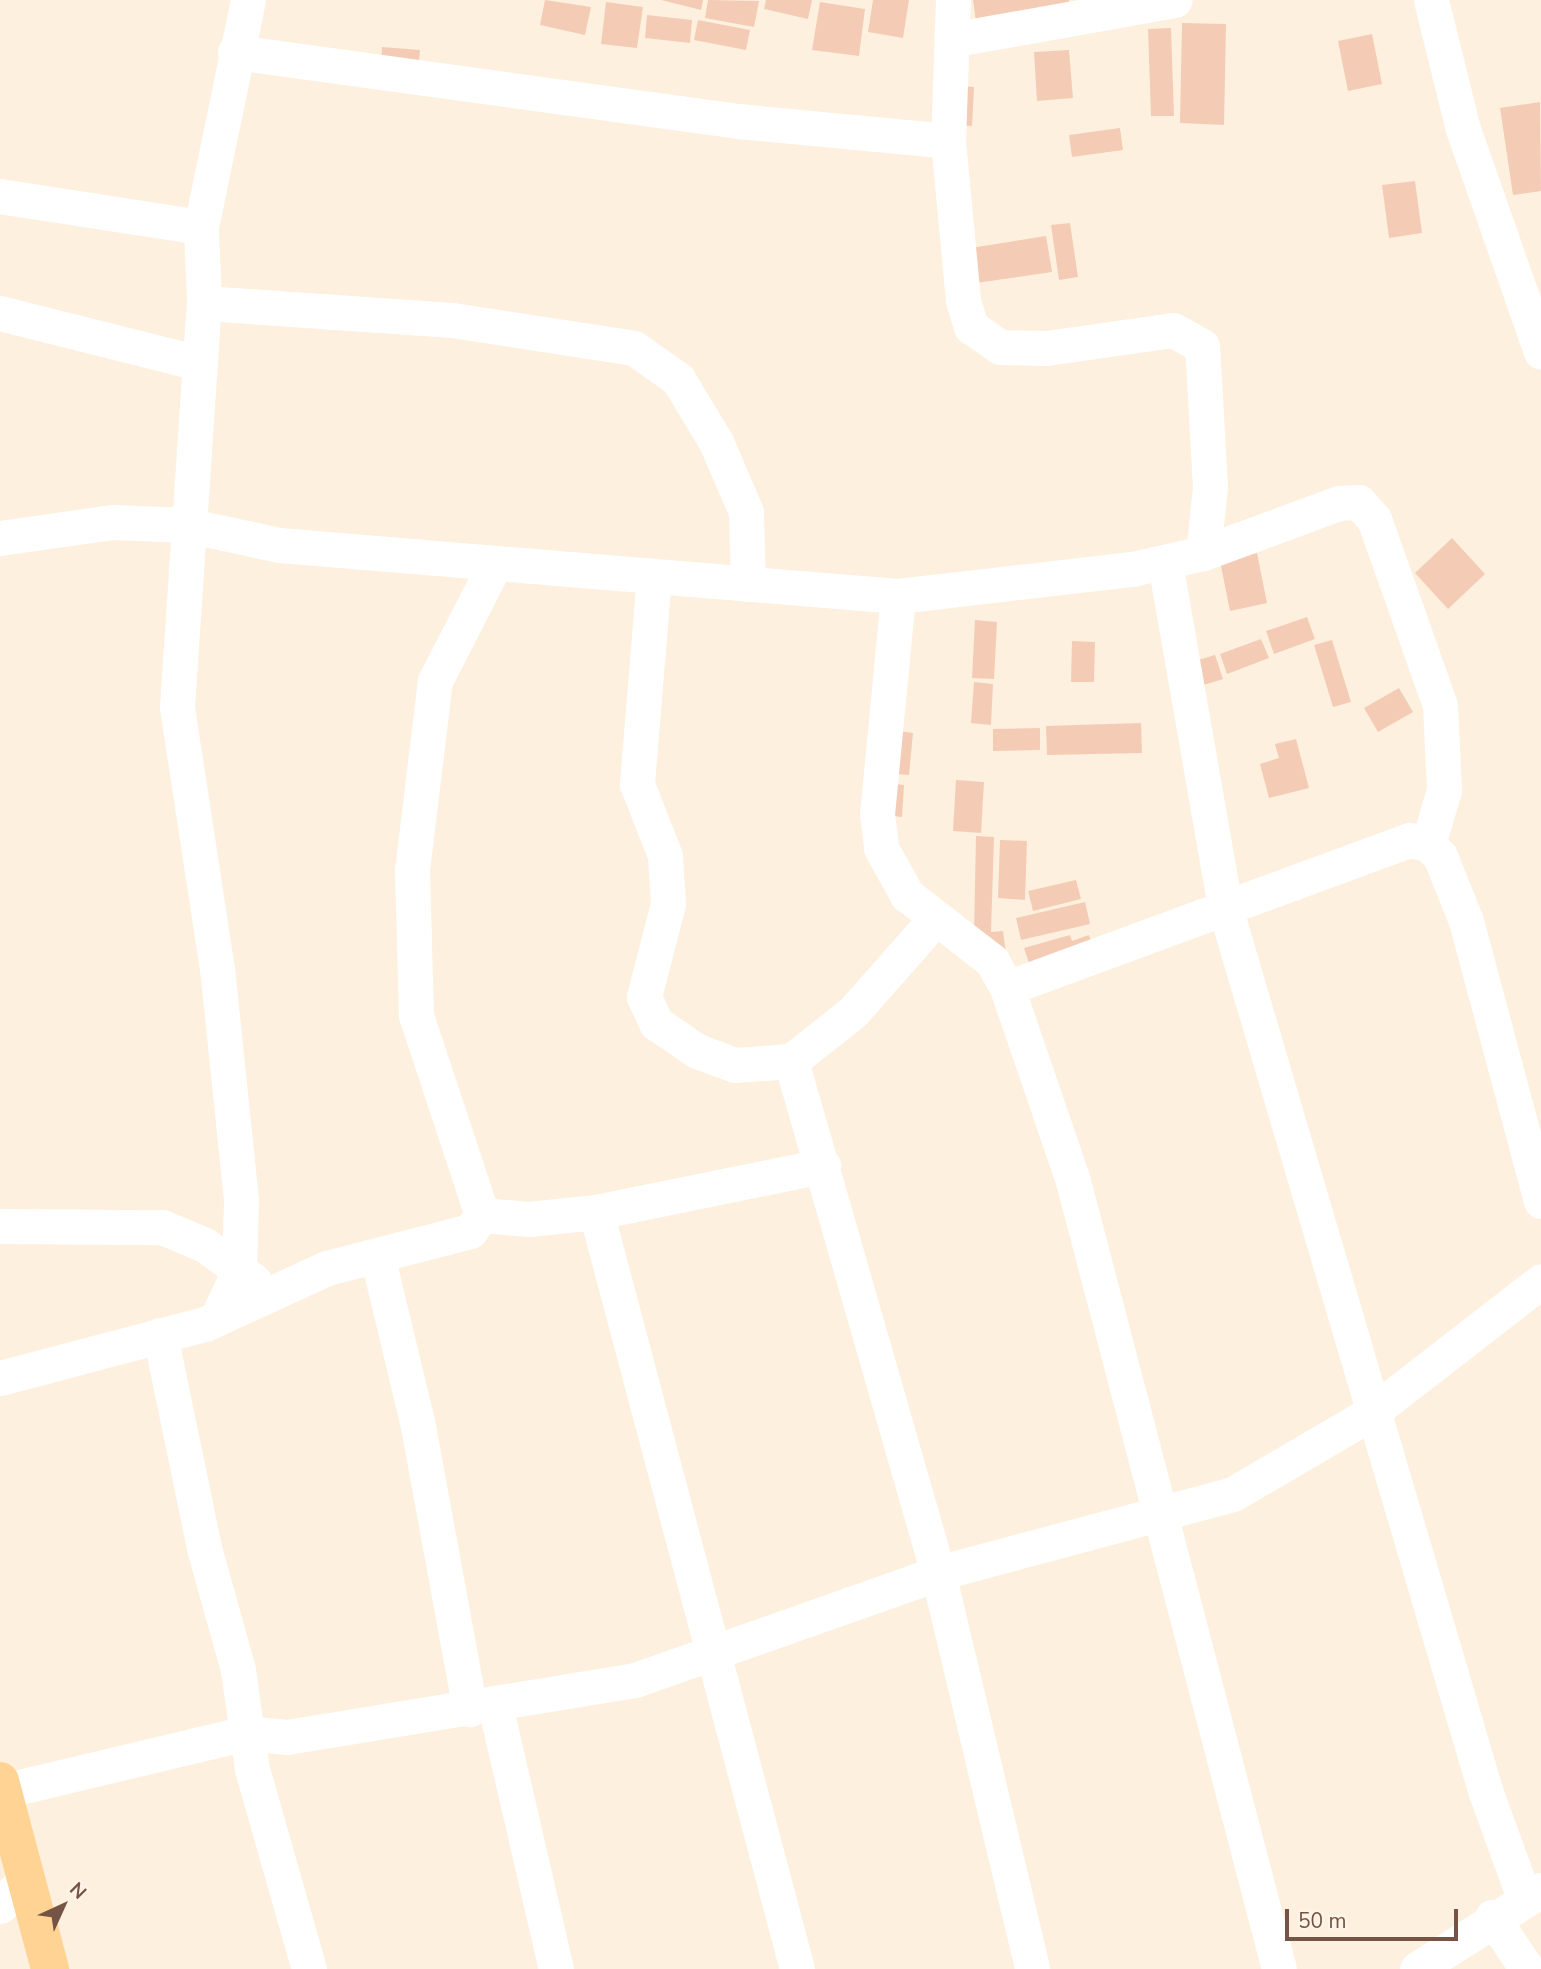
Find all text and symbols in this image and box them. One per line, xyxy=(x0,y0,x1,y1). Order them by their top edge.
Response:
north arrow xyxy=(28,1871,98,1941)
text: N xyxy=(64,1877,92,1905)
scale bar xyxy=(1289,1896,1462,1940)
text: 50 m xyxy=(1298,1907,1347,1935)

